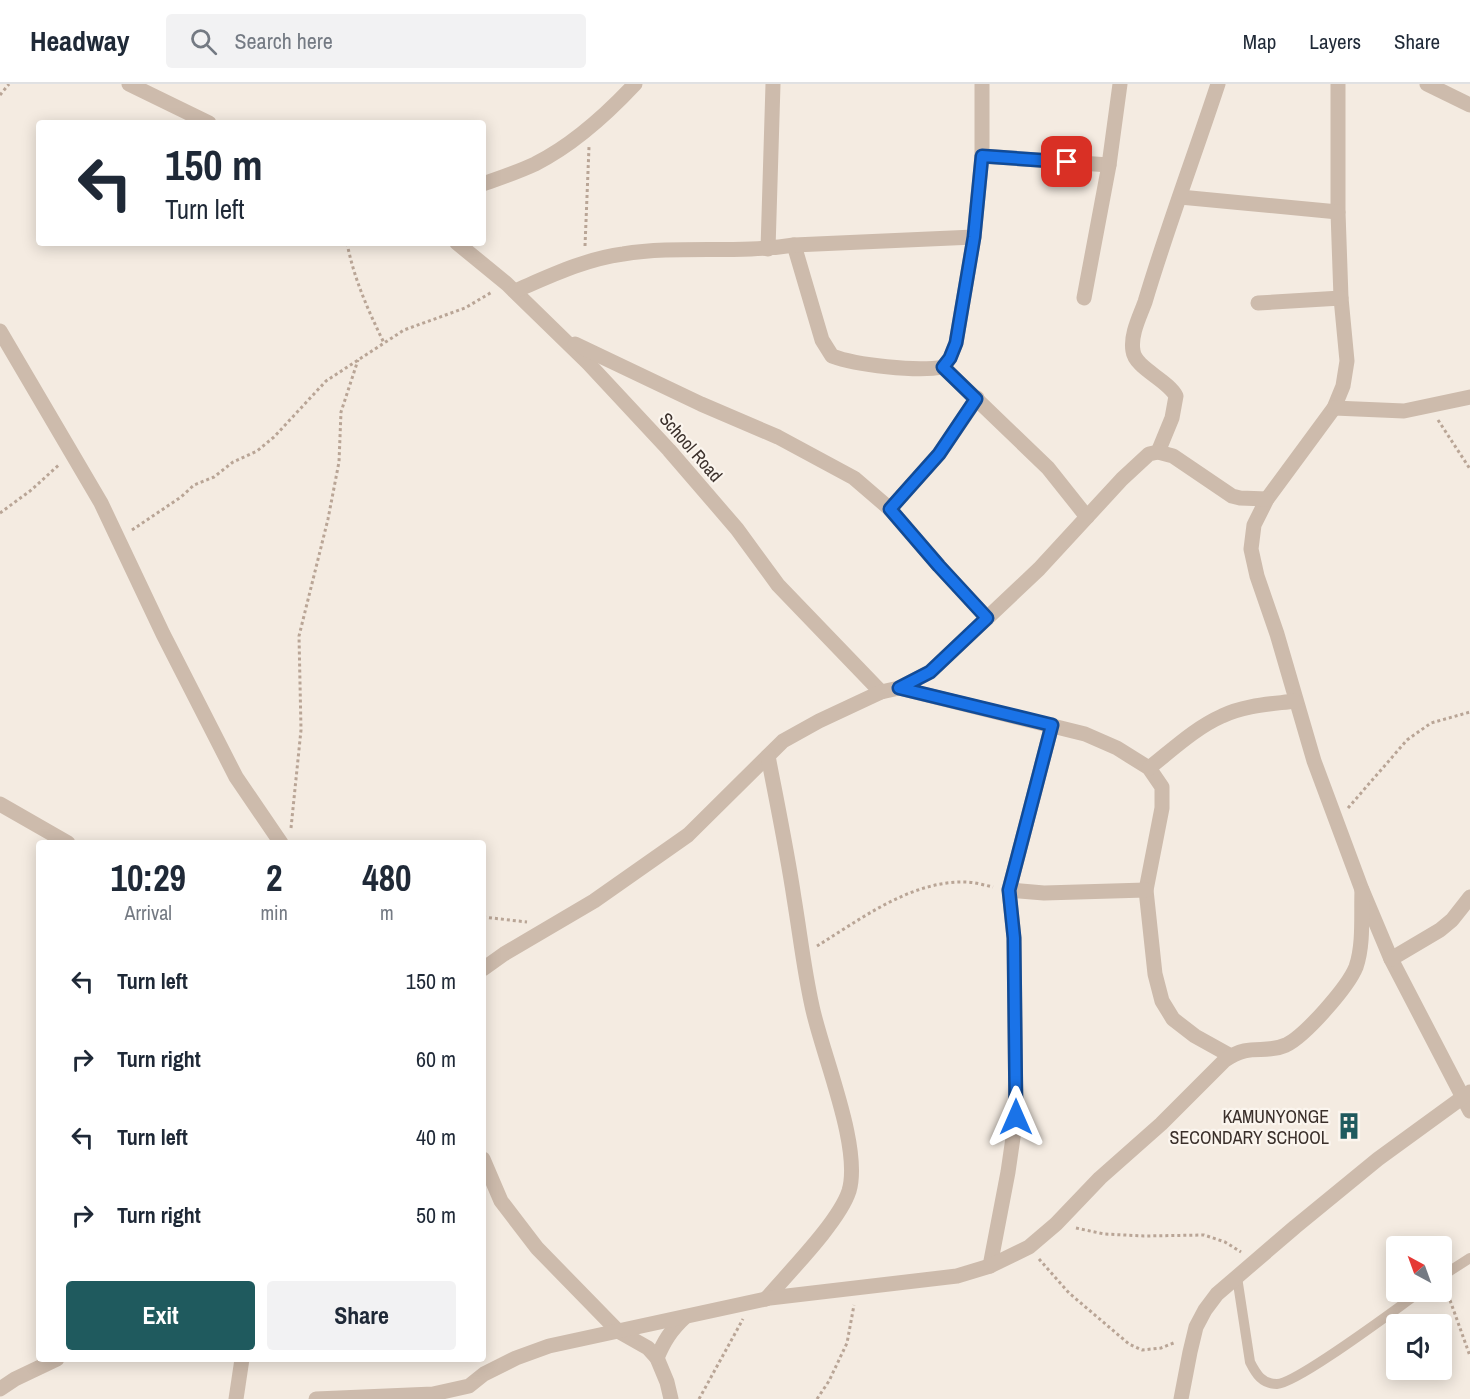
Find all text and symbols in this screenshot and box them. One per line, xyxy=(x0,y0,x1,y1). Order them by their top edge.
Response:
search box xyxy=(166,14,586,68)
text: Headway xyxy=(30,22,130,60)
icon: search xyxy=(187,25,220,58)
text: Search here xyxy=(235,26,333,56)
text: Map xyxy=(1243,27,1276,56)
text: Layers xyxy=(1309,27,1361,56)
text: Share xyxy=(1394,27,1440,56)
pin xyxy=(1041,136,1092,187)
text: 150 m xyxy=(165,137,263,193)
icon: left xyxy=(66,144,144,222)
icon: arrive xyxy=(1050,145,1083,178)
text: Turn left xyxy=(165,191,244,227)
street label: School Road xyxy=(654,407,728,487)
text: 10:29 xyxy=(110,854,186,902)
text: 2 xyxy=(266,854,282,902)
text: 480 xyxy=(362,854,412,902)
text: Arrival xyxy=(125,899,172,926)
text: min xyxy=(260,899,288,926)
text: m xyxy=(380,899,394,926)
icon: left xyxy=(66,965,99,998)
text: Turn left xyxy=(117,966,188,996)
text: 150 m xyxy=(406,966,456,996)
icon: right xyxy=(66,1043,99,1076)
text: Turn right xyxy=(117,1044,201,1074)
text: 60 m xyxy=(416,1044,456,1074)
position arrow xyxy=(984,1085,1048,1149)
place label: KAMUNYONGE SECONDARY SCHOOL xyxy=(1170,1104,1329,1150)
building icon: KAMUNYONGE SECONDARY SCHOOL xyxy=(1334,1111,1364,1141)
icon: left xyxy=(66,1121,99,1154)
text: Turn left xyxy=(117,1122,188,1152)
text: 40 m xyxy=(416,1122,456,1152)
icon: right xyxy=(66,1199,99,1232)
text: Turn right xyxy=(117,1200,201,1230)
text: 50 m xyxy=(416,1200,456,1230)
north arrow xyxy=(1386,1236,1452,1302)
map controls xyxy=(1386,1236,1452,1380)
button: Exit xyxy=(66,1281,255,1350)
button: Share xyxy=(267,1281,456,1350)
button: sound xyxy=(1386,1314,1452,1380)

